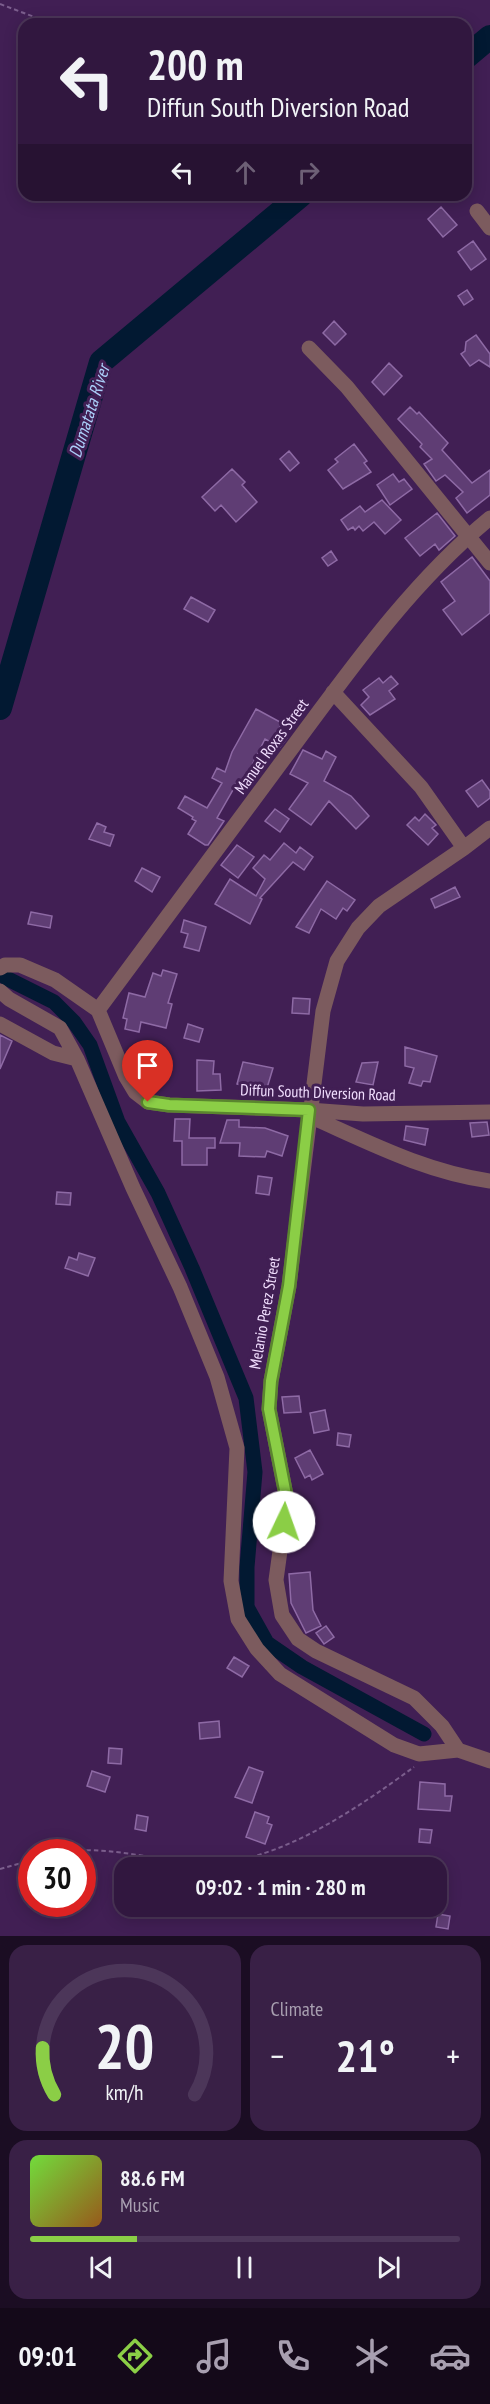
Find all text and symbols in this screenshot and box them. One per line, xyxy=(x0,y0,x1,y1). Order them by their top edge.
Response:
text: 200 m xyxy=(147,37,244,92)
icon: left xyxy=(48,42,126,120)
text: Diffun South Diversion Road xyxy=(147,90,410,124)
icon: left xyxy=(166,156,199,189)
icon: ahead xyxy=(229,156,262,189)
icon: right xyxy=(292,156,325,189)
water label: Dumatata River xyxy=(63,359,116,460)
street label: Manuel Roxas Street xyxy=(230,694,313,798)
pin xyxy=(122,1040,173,1102)
icon: arrive xyxy=(131,1049,164,1082)
street label: Diffun South Diversion Road xyxy=(240,1079,396,1105)
street label: Melanio Perez Street xyxy=(244,1255,284,1371)
position arrow xyxy=(252,1490,316,1554)
speed limit sign: 30 xyxy=(18,1839,96,1917)
text: 09:02 · 1 min · 280 m xyxy=(195,1873,366,1901)
text: Climate xyxy=(271,1996,323,2022)
text: 20 xyxy=(95,2005,155,2086)
text: 21° xyxy=(336,2026,395,2084)
text: − xyxy=(271,2034,284,2077)
text: + xyxy=(446,2034,460,2077)
text: km/h xyxy=(106,2078,144,2106)
text: 88.6 FM xyxy=(120,2164,185,2192)
text: Music xyxy=(120,2192,160,2218)
icon: previous xyxy=(85,2251,118,2284)
icon: pause xyxy=(228,2251,261,2284)
icon: next xyxy=(372,2251,405,2284)
icon: directions xyxy=(114,2335,156,2377)
icon: music xyxy=(193,2335,235,2377)
icon: phone xyxy=(272,2335,314,2377)
icon: climate xyxy=(351,2335,393,2377)
icon: car xyxy=(429,2335,471,2377)
text: 09:01 xyxy=(18,2339,77,2373)

